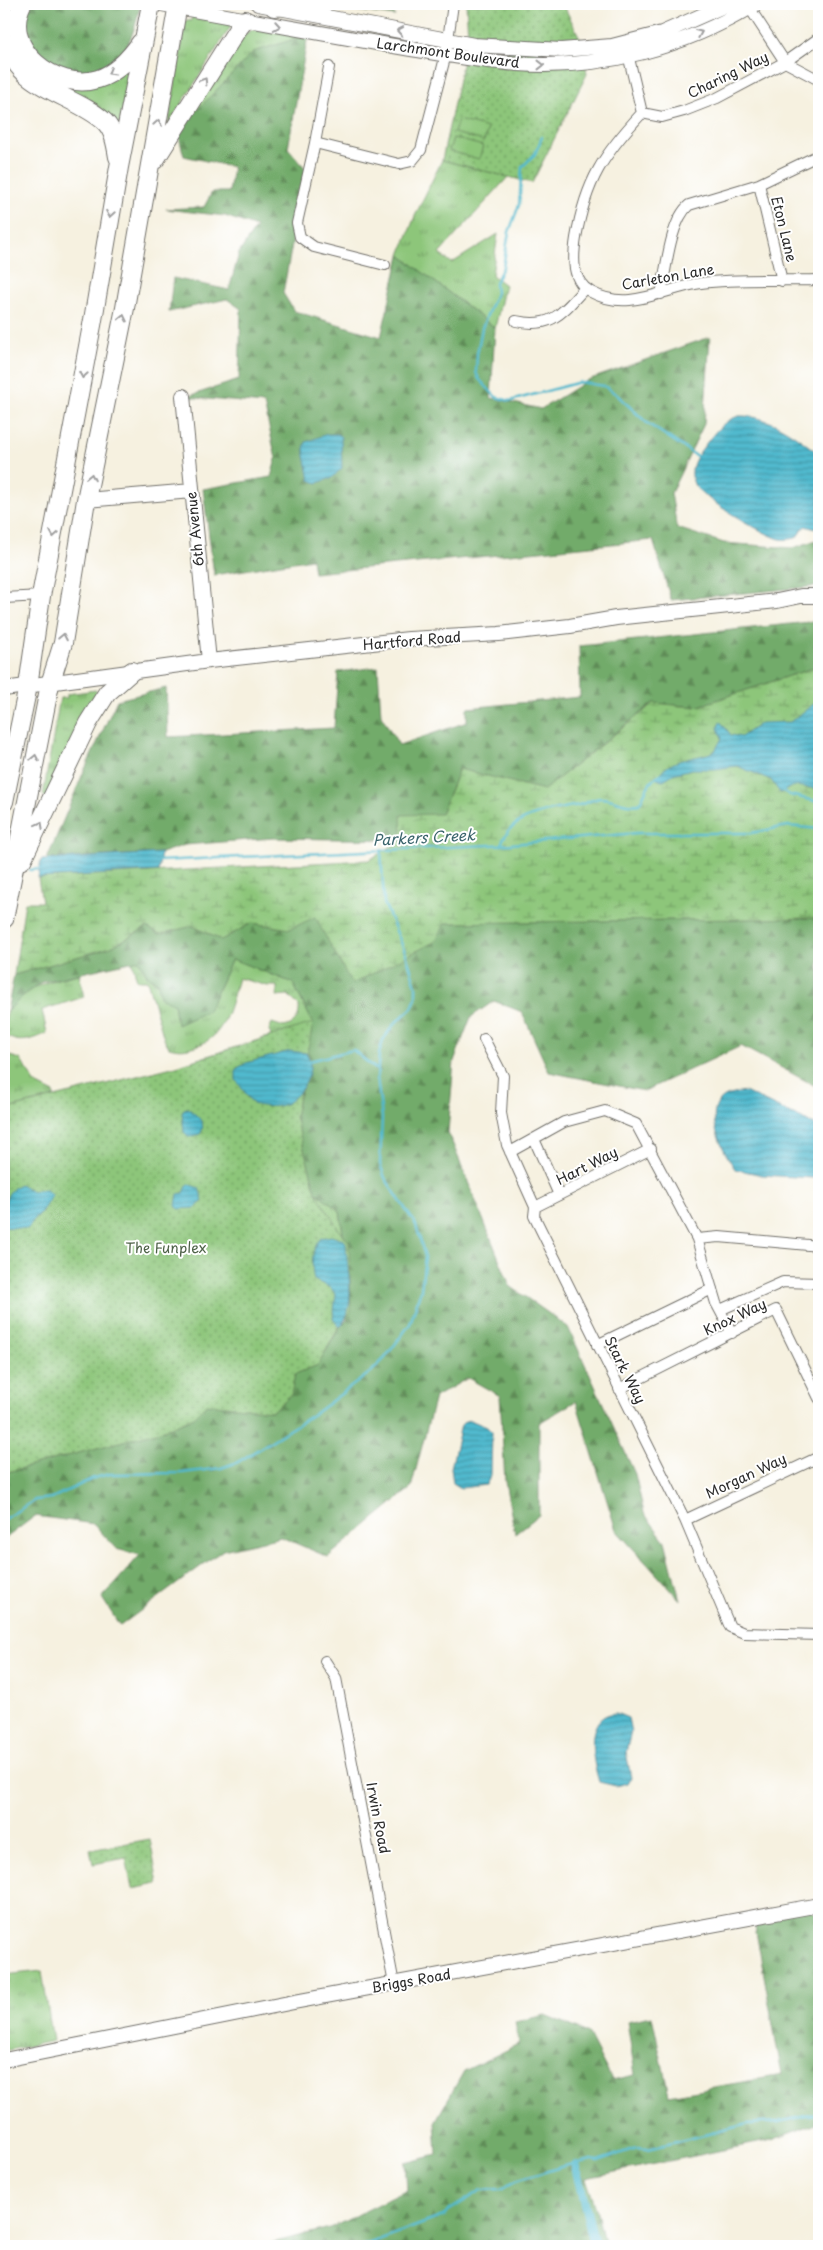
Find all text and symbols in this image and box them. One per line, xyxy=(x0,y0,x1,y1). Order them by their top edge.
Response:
one-way arrow xyxy=(272,20,281,30)
one-way arrow xyxy=(396,27,405,37)
one-way arrow xyxy=(694,28,703,39)
street label: Larchmont Boulevard xyxy=(375,32,521,73)
street label: Charing Way xyxy=(684,46,772,103)
one-way arrow xyxy=(538,60,545,70)
one-way arrow xyxy=(108,66,117,76)
one-way arrow xyxy=(198,77,208,86)
one-way arrow xyxy=(152,119,162,128)
street label: Eton Lane xyxy=(766,194,803,264)
one-way arrow xyxy=(105,210,115,219)
street label: Carleton Lane xyxy=(620,258,716,295)
one-way arrow xyxy=(117,313,128,322)
one-way arrow xyxy=(78,370,88,379)
one-way arrow xyxy=(85,472,96,481)
street label: 6th Avenue xyxy=(180,490,209,567)
one-way arrow xyxy=(49,530,59,539)
street label: Hartford Road xyxy=(362,626,462,655)
one-way arrow xyxy=(58,633,68,641)
one-way arrow xyxy=(30,753,40,762)
one-way arrow xyxy=(33,822,43,831)
water label: Parkers Creek xyxy=(372,822,477,851)
street label: Hart Way xyxy=(552,1141,621,1190)
park label: The Funplex xyxy=(126,1237,206,1258)
street label: Knox Way xyxy=(700,1293,770,1340)
street label: Stark Way xyxy=(599,1332,651,1407)
street label: Morgan Way xyxy=(702,1448,790,1503)
street label: Irwin Road xyxy=(361,1780,396,1856)
street label: Briggs Road xyxy=(369,1963,452,1998)

